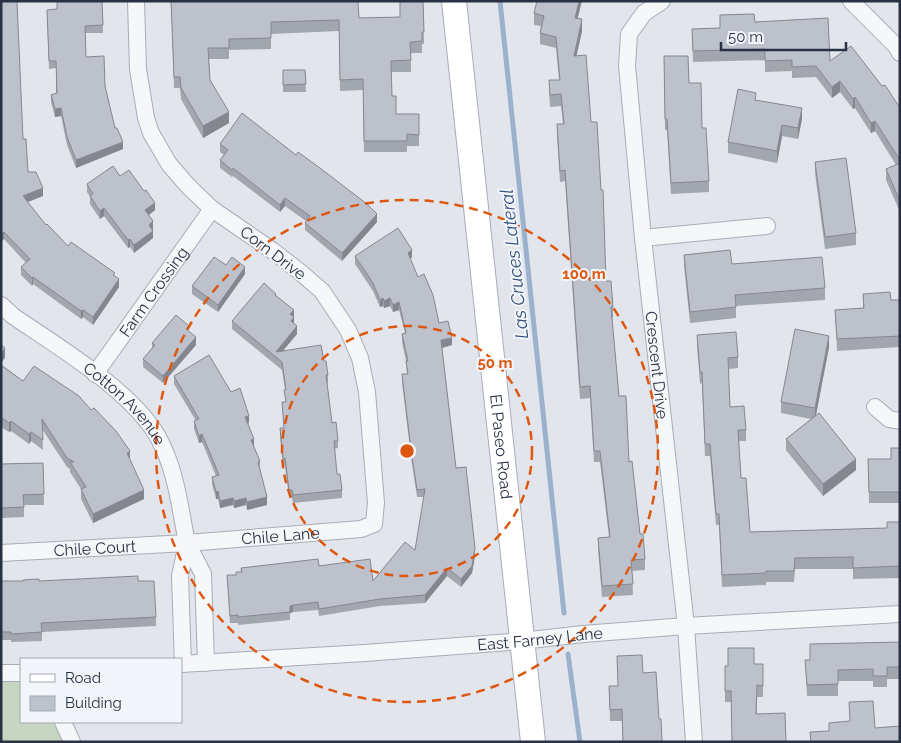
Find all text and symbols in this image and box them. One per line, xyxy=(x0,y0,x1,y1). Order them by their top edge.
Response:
scale bar xyxy=(721,20,846,52)
text: 50 m xyxy=(728,28,763,46)
water label: Las Cruces Lateral xyxy=(496,188,532,340)
street label: Corn Drive xyxy=(236,222,310,284)
street label: Farm Crossing xyxy=(115,243,192,340)
text: 100 m xyxy=(562,265,606,283)
street label: Crescent Drive xyxy=(642,310,672,420)
text: 50 m xyxy=(477,354,513,372)
street label: Cotton Avenue xyxy=(80,358,170,448)
street label: El Paseo Road xyxy=(486,393,517,500)
centre of rings xyxy=(398,442,416,460)
street label: Chile Lane xyxy=(241,523,320,548)
street label: Chile Court xyxy=(53,536,137,560)
street label: East Farney Lane xyxy=(477,623,604,654)
legend xyxy=(20,658,182,723)
text: Road xyxy=(65,669,101,687)
text: Building xyxy=(65,694,122,712)

